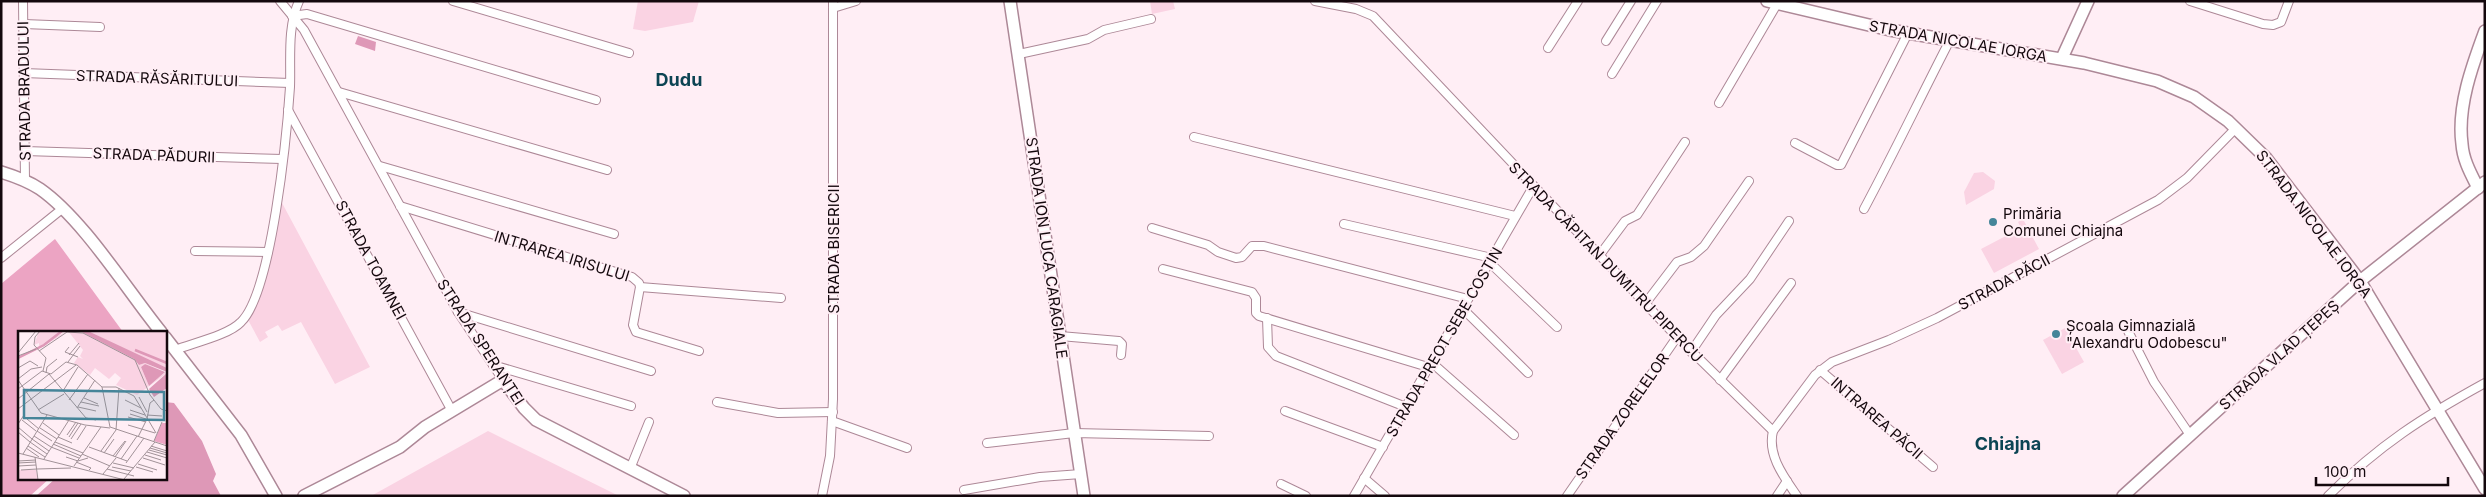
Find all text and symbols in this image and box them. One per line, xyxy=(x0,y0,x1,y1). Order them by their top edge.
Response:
street label: STRADA NICOLAE IORGA xyxy=(1868,16,2048,66)
street label: STRADA BRADULUI xyxy=(13,21,35,161)
street label: STRADA RĂSĂRITULUI xyxy=(76,66,238,90)
district label: Dudu xyxy=(656,69,702,90)
street label: STRADA ION LUCA CARAGIALE xyxy=(1022,136,1072,360)
street label: STRADA PĂDURII xyxy=(92,143,216,167)
street label: STRADA NICOLAE IORGA xyxy=(2252,146,2376,302)
street label: STRADA CĂPITAN DUMITRU PIPERCU xyxy=(1505,158,1707,366)
street label: STRADA BISERICII xyxy=(824,184,843,314)
street label: STRADA TOAMNEI xyxy=(331,197,411,323)
place label: Primăria Comunei Chiajna xyxy=(2003,204,2123,240)
marker: Primăria Comunei Chiajna xyxy=(1987,216,1999,228)
street label: INTRAREA IRISULUI xyxy=(492,226,632,286)
street label: STRADA PREOT SEBE COSTIN xyxy=(1382,244,1506,440)
street label: STRADA PĂCII xyxy=(1955,250,2053,314)
street label: STRADA SPERANȚEI xyxy=(433,275,529,409)
street label: STRADA VLAD ȚEPEȘ xyxy=(2215,296,2343,414)
place label: Școala Gimnazială "Alexandru Odobescu" xyxy=(2066,316,2228,352)
marker: Școala Gimnazială "Alexandru Odobescu" xyxy=(2050,328,2062,340)
inset map xyxy=(18,331,166,480)
street label: STRADA ZORELELOR xyxy=(1571,349,1673,483)
street label: INTRAREA PĂCII xyxy=(1827,373,1927,463)
district label: Chiajna xyxy=(1975,433,2041,454)
scale bar xyxy=(2316,454,2448,486)
text: 100 m xyxy=(2324,462,2366,481)

